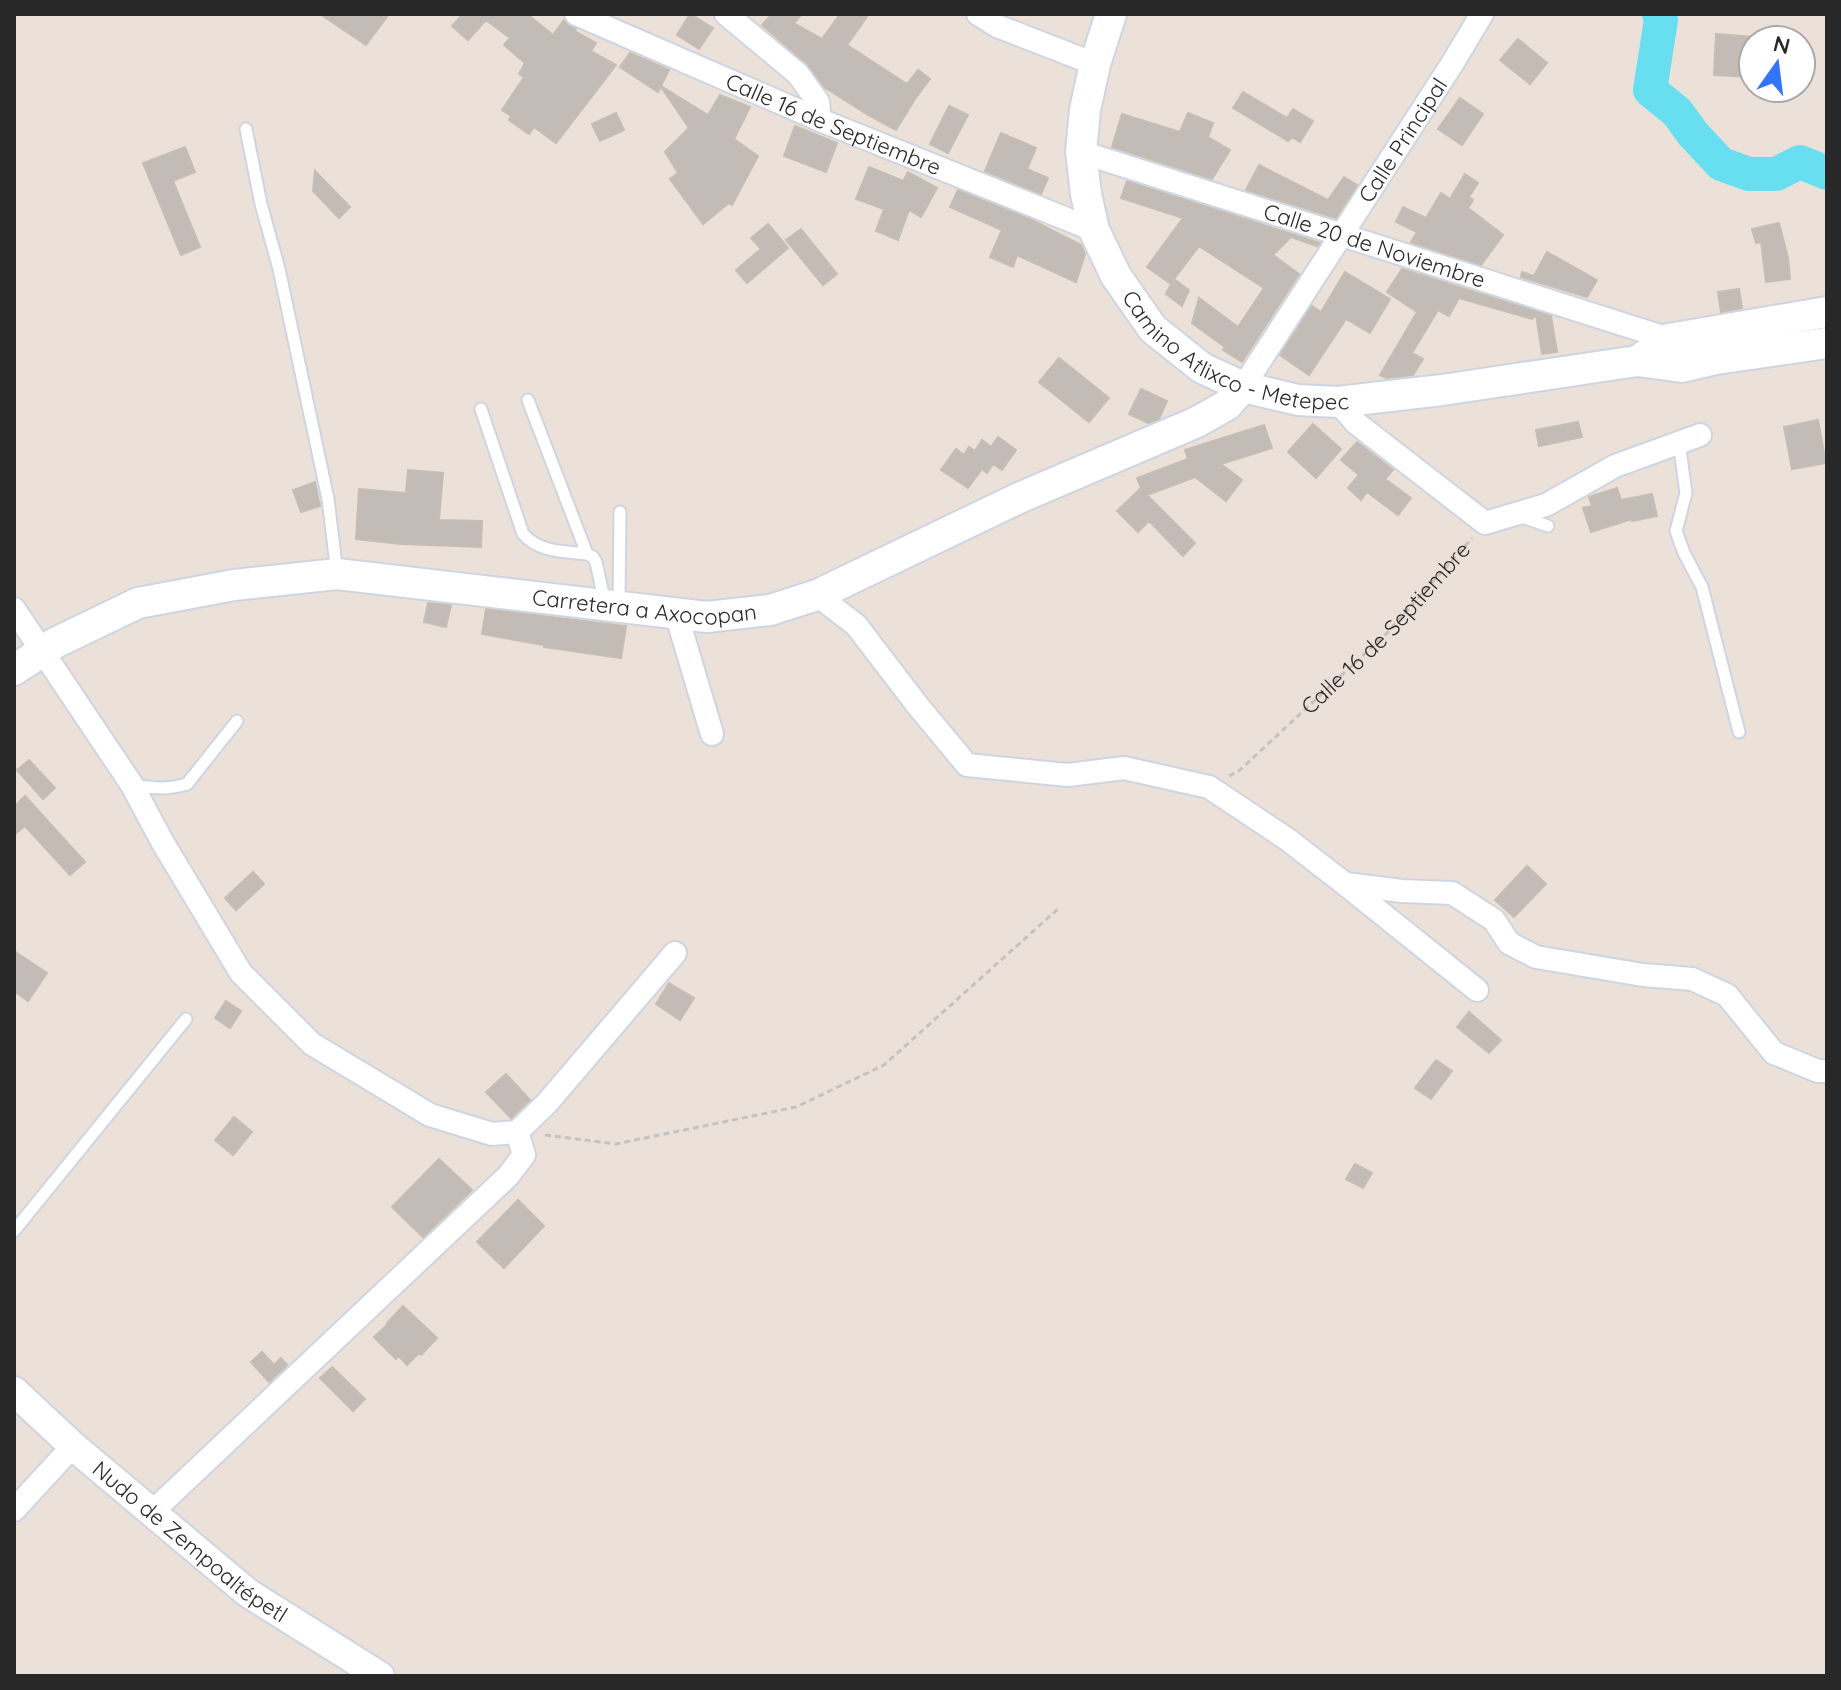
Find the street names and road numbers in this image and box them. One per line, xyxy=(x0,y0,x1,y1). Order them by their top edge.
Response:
street label: Calle 16 de Septiembre xyxy=(722,67,945,181)
street label: Calle Principal xyxy=(1352,73,1453,208)
street label: Calle 20 de Noviembre xyxy=(1260,197,1489,294)
street label: Camino Atlixco - Metepec xyxy=(1116,285,1350,416)
street label: Calle 16 de Septiembre xyxy=(1295,536,1476,720)
street label: Carretera a Axocopan xyxy=(531,583,758,631)
street label: Nudo de Zempoaltépetl xyxy=(87,1455,293,1628)

